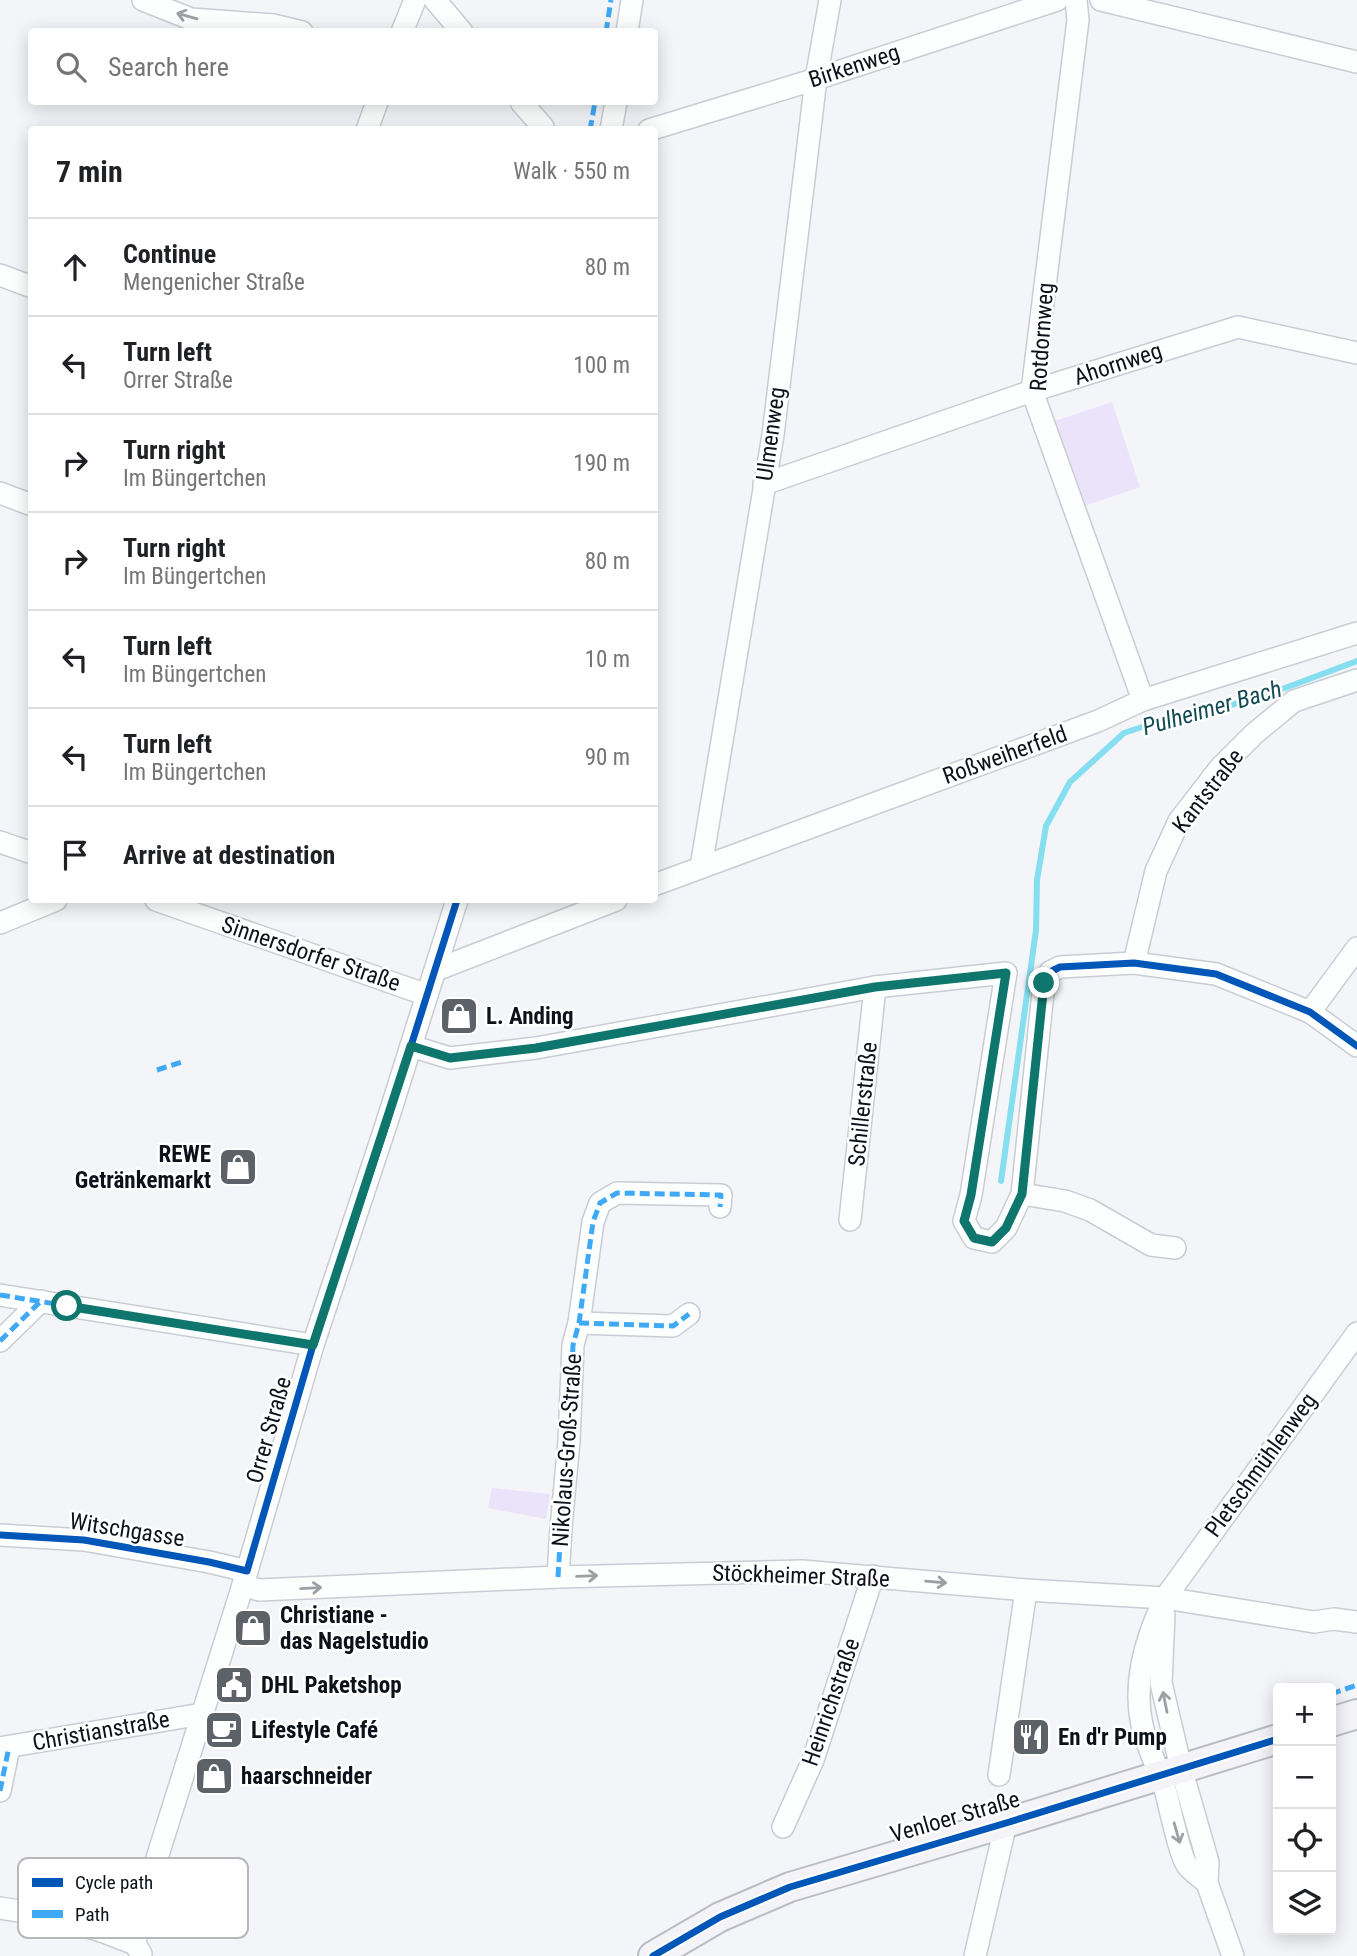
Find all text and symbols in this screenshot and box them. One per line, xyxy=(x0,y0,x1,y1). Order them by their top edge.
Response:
one-way arrow xyxy=(176,8,198,21)
search box xyxy=(28,28,658,105)
street label: Birkenweg xyxy=(805,39,903,93)
icon: search xyxy=(52,48,90,86)
text: Search here xyxy=(108,52,229,82)
text: 7 min xyxy=(56,154,123,189)
text: Walk · 550 m xyxy=(513,158,630,185)
text: Continue xyxy=(123,239,216,269)
icon: ahead xyxy=(56,248,94,286)
text: 80 m xyxy=(585,254,630,281)
text: Mengenicher Straße xyxy=(123,269,305,296)
street label: Rotdornweg xyxy=(1025,282,1059,392)
text: Turn left xyxy=(123,337,212,367)
street label: Ahornweg xyxy=(1070,337,1166,391)
icon: left xyxy=(56,346,94,384)
text: 100 m xyxy=(573,352,630,379)
text: Orrer Straße xyxy=(123,367,233,394)
street label: Ulmenweg xyxy=(751,385,791,483)
text: Turn right xyxy=(123,435,225,465)
icon: right xyxy=(56,444,94,482)
text: 190 m xyxy=(573,450,630,477)
text: Im Büngertchen xyxy=(123,465,266,492)
text: Turn right xyxy=(123,533,225,563)
icon: right xyxy=(56,542,94,580)
text: 80 m xyxy=(585,548,630,575)
text: Im Büngertchen xyxy=(123,563,266,590)
text: Turn left xyxy=(123,631,212,661)
icon: left xyxy=(56,640,94,678)
text: 10 m xyxy=(585,646,630,673)
text: Im Büngertchen xyxy=(123,661,266,688)
water label: Pulheimer Bach xyxy=(1139,675,1285,741)
street label: Roßweiherfeld xyxy=(939,720,1071,790)
text: Turn left xyxy=(123,729,212,759)
icon: left xyxy=(56,738,94,776)
text: 90 m xyxy=(585,744,630,771)
street label: Kantstraße xyxy=(1167,744,1249,838)
text: Im Büngertchen xyxy=(123,759,266,786)
icon: arrive xyxy=(56,836,94,874)
text: Arrive at destination xyxy=(123,840,335,870)
street label: Sinnersdorfer Straße xyxy=(218,911,404,997)
route end xyxy=(1028,967,1059,998)
shop icon: L. Anding xyxy=(438,995,480,1037)
place label: L. Anding xyxy=(486,1003,574,1030)
street label: Schillerstraße xyxy=(843,1040,883,1168)
place label: REWE Getränkemarkt xyxy=(75,1141,211,1194)
shop icon: REWE Getränkemarkt xyxy=(217,1146,259,1188)
route start xyxy=(51,1290,82,1321)
street label: Nikolaus-Groß-Straße xyxy=(547,1352,587,1548)
street label: Orrer Straße xyxy=(241,1374,297,1486)
street label: Pletschmühlenweg xyxy=(1200,1388,1322,1542)
street label: Witschgasse xyxy=(68,1508,186,1552)
street label: Stöckheimer Straße xyxy=(712,1559,890,1593)
one-way arrow xyxy=(575,1570,598,1583)
one-way arrow xyxy=(924,1576,947,1589)
one-way arrow xyxy=(299,1581,322,1594)
place label: Christiane - das Nagelstudio xyxy=(280,1602,429,1655)
shop icon: Christiane - das Nagelstudio xyxy=(232,1607,274,1649)
street label: Heinrichstraße xyxy=(797,1635,865,1769)
public building icon: DHL Paketshop xyxy=(213,1664,255,1706)
place label: DHL Paketshop xyxy=(261,1672,402,1699)
map controls xyxy=(1273,1683,1336,1935)
button: + xyxy=(1273,1683,1336,1746)
one-way arrow xyxy=(1158,1691,1172,1714)
street label: Christianstraße xyxy=(30,1706,172,1756)
cafe icon: Lifestyle Café xyxy=(203,1709,245,1751)
restaurant icon: En d'r Pump xyxy=(1010,1716,1052,1758)
place label: Lifestyle Café xyxy=(251,1717,378,1744)
place label: En d'r Pump xyxy=(1058,1724,1167,1751)
button: − xyxy=(1273,1746,1336,1809)
shop icon: haarschneider xyxy=(193,1755,235,1797)
place label: haarschneider xyxy=(241,1763,372,1790)
street label: Venloer Straße xyxy=(887,1786,1023,1848)
button: locate xyxy=(1273,1809,1336,1872)
one-way arrow xyxy=(1171,1822,1184,1844)
legend xyxy=(18,1858,248,1938)
text: Cycle path xyxy=(75,1871,153,1894)
button: layers xyxy=(1273,1872,1336,1935)
text: Path xyxy=(75,1903,109,1926)

